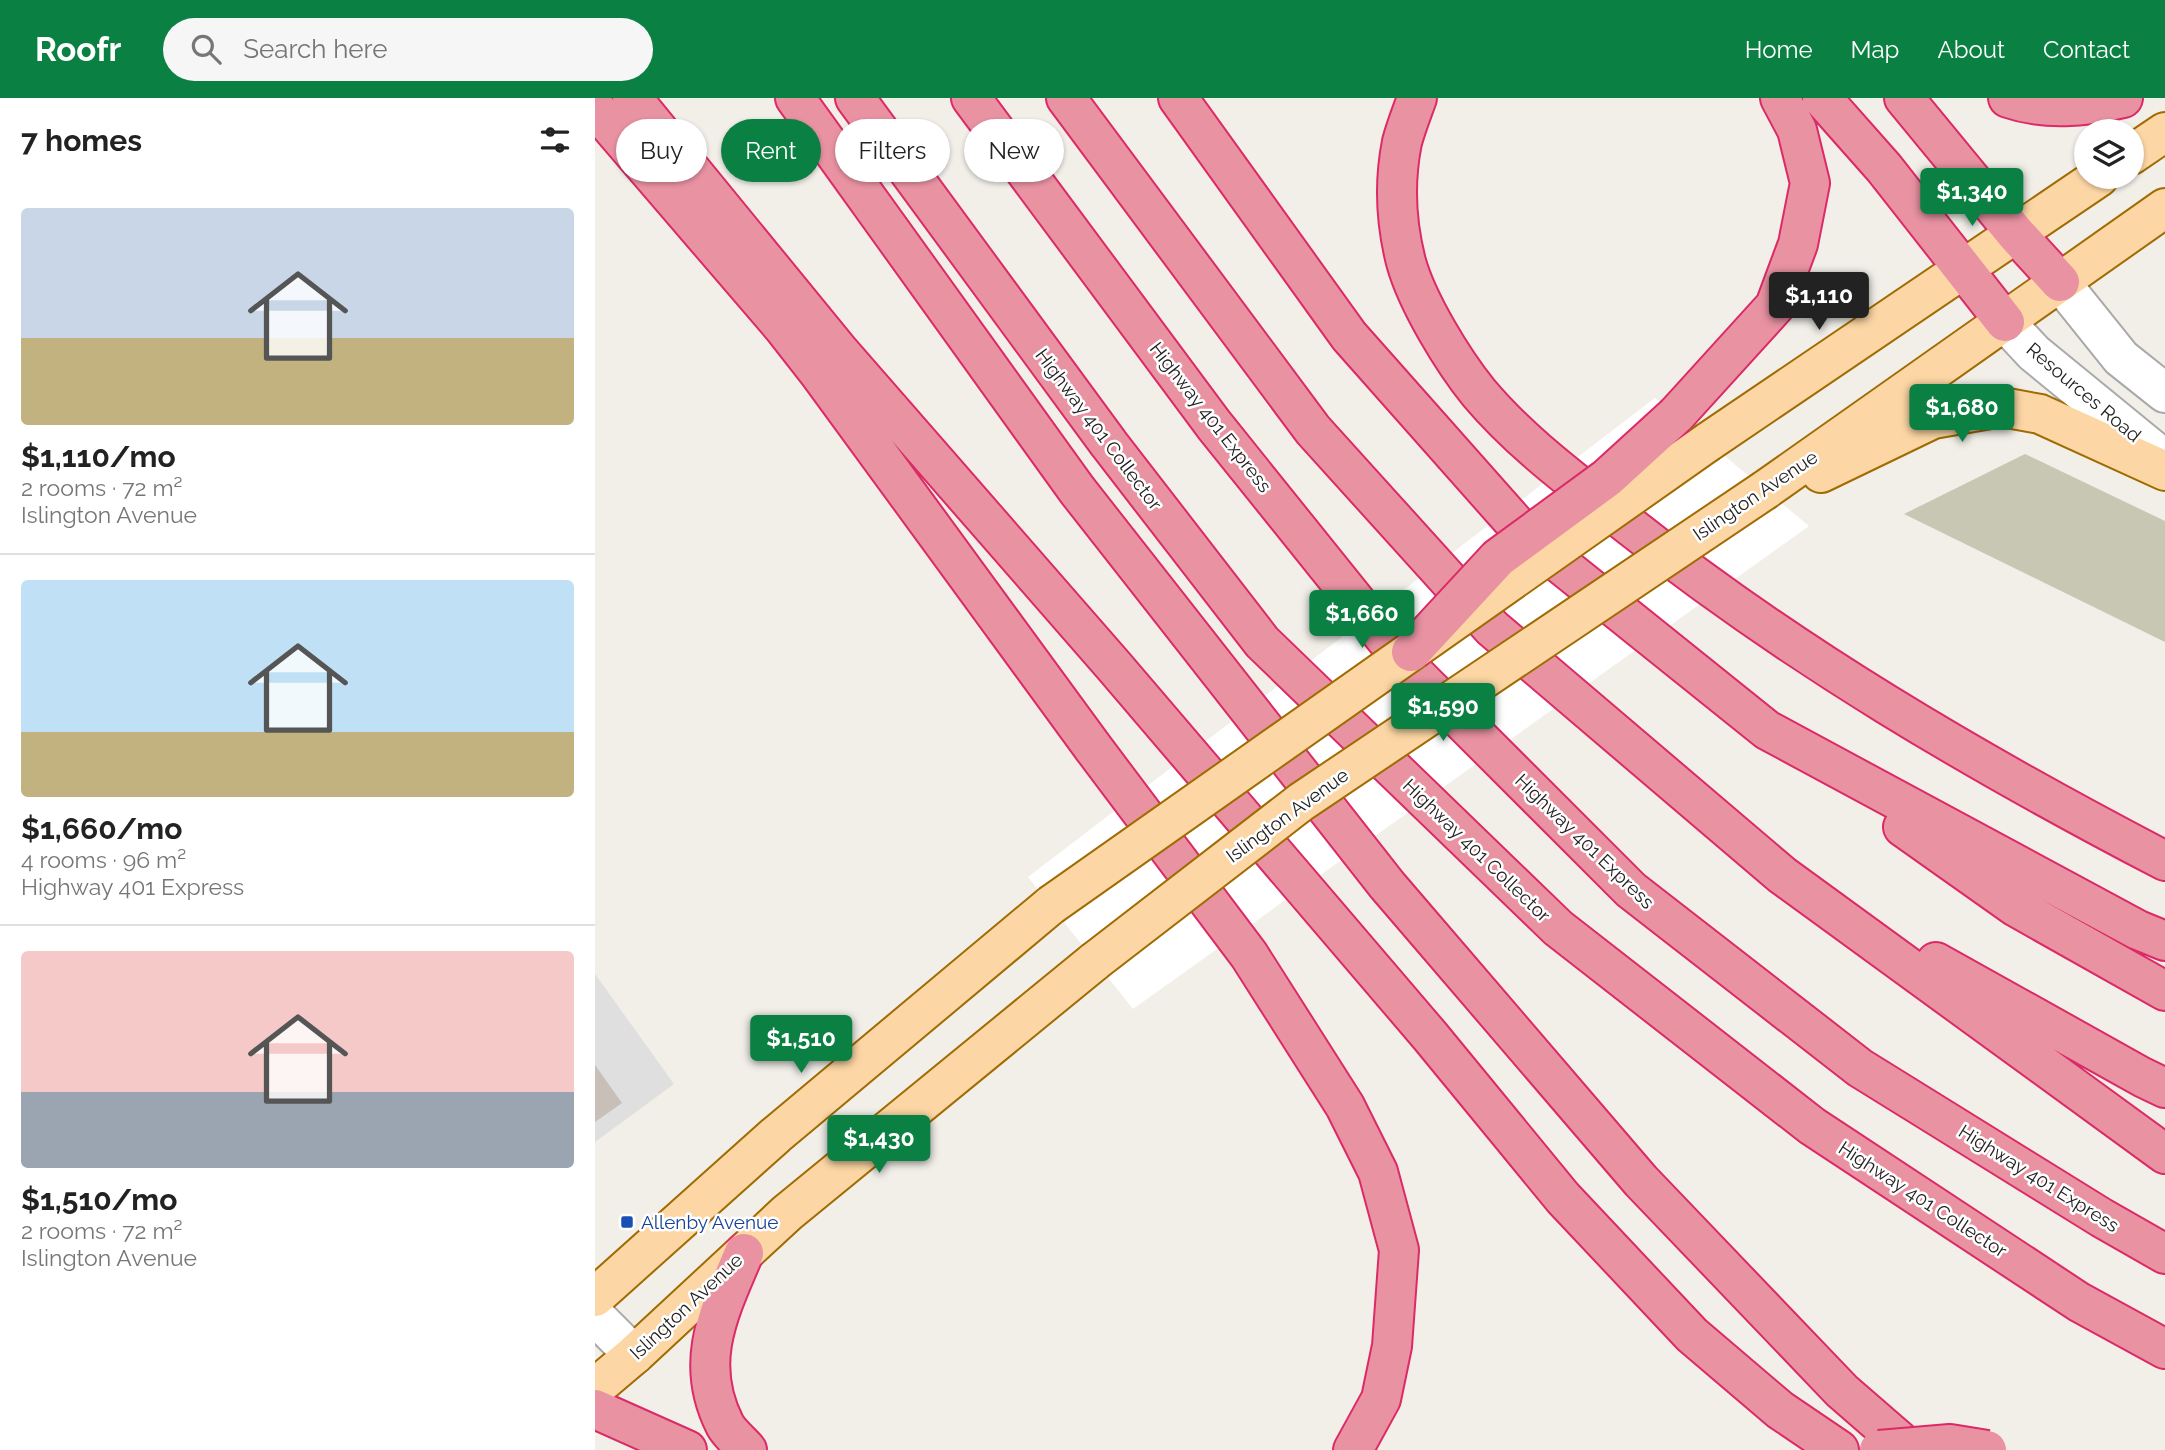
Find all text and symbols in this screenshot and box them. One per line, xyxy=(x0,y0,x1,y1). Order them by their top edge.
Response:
search box xyxy=(163,18,653,81)
text: Roofr xyxy=(35,30,121,69)
icon: search xyxy=(187,30,225,68)
text: Search here xyxy=(243,34,388,64)
text: Home xyxy=(1745,35,1813,64)
text: Map xyxy=(1851,35,1899,64)
text: About xyxy=(1937,35,2005,64)
text: Contact xyxy=(2043,35,2130,64)
chip: Buy xyxy=(616,119,707,182)
chip: Rent xyxy=(721,119,821,182)
chip: Filters xyxy=(835,119,950,182)
chip: New xyxy=(964,119,1064,182)
map controls xyxy=(2074,119,2144,189)
button: layers xyxy=(2074,119,2144,189)
icon: filters xyxy=(536,121,574,159)
text: 7 homes xyxy=(21,123,142,158)
pin: $1,340 xyxy=(1915,169,2029,228)
text: $1,340 xyxy=(1936,177,2008,204)
icon: home xyxy=(235,253,361,379)
pin: $1,110 xyxy=(1762,272,1876,332)
text: $1,110 xyxy=(1785,281,1853,308)
street label: Highway 401 Express xyxy=(1146,338,1276,496)
street label: Resources Road xyxy=(2022,338,2146,446)
street label: Highway 401 Collector xyxy=(1031,344,1167,514)
pin: $1,680 xyxy=(1905,384,2019,444)
text: $1,680 xyxy=(1925,393,1999,420)
text: $1,110/mo xyxy=(21,439,176,474)
street label: Islington Avenue xyxy=(1689,445,1821,545)
text: 2 rooms · 72 m² xyxy=(21,474,182,501)
text: Islington Avenue xyxy=(21,501,197,528)
pin: $1,660 xyxy=(1305,590,1419,650)
text: $1,660 xyxy=(1325,599,1399,626)
icon: home xyxy=(235,625,361,751)
pin: $1,590 xyxy=(1386,684,1500,743)
text: $1,590 xyxy=(1407,692,1479,719)
street label: Islington Avenue xyxy=(1222,763,1352,867)
street label: Highway 401 Express xyxy=(1511,769,1659,913)
street label: Highway 401 Collector xyxy=(1399,774,1555,926)
text: $1,660/mo xyxy=(21,811,182,846)
text: 4 rooms · 96 m² xyxy=(21,846,186,873)
text: Highway 401 Express xyxy=(21,873,244,900)
icon: home xyxy=(235,996,361,1122)
pin: $1,510 xyxy=(744,1016,858,1075)
text: $1,510 xyxy=(766,1024,836,1051)
pin: $1,430 xyxy=(822,1116,936,1175)
street label: Highway 401 Express xyxy=(1955,1120,2123,1236)
text: $1,430 xyxy=(843,1124,915,1151)
street label: Highway 401 Collector xyxy=(1835,1136,2011,1262)
text: $1,510/mo xyxy=(21,1182,177,1217)
place label: Allenby Avenue xyxy=(641,1211,779,1233)
marker: Allenby Avenue xyxy=(619,1214,635,1230)
text: 2 rooms · 72 m² xyxy=(21,1217,182,1244)
text: Islington Avenue xyxy=(21,1244,197,1271)
street label: Islington Avenue xyxy=(625,1248,747,1364)

